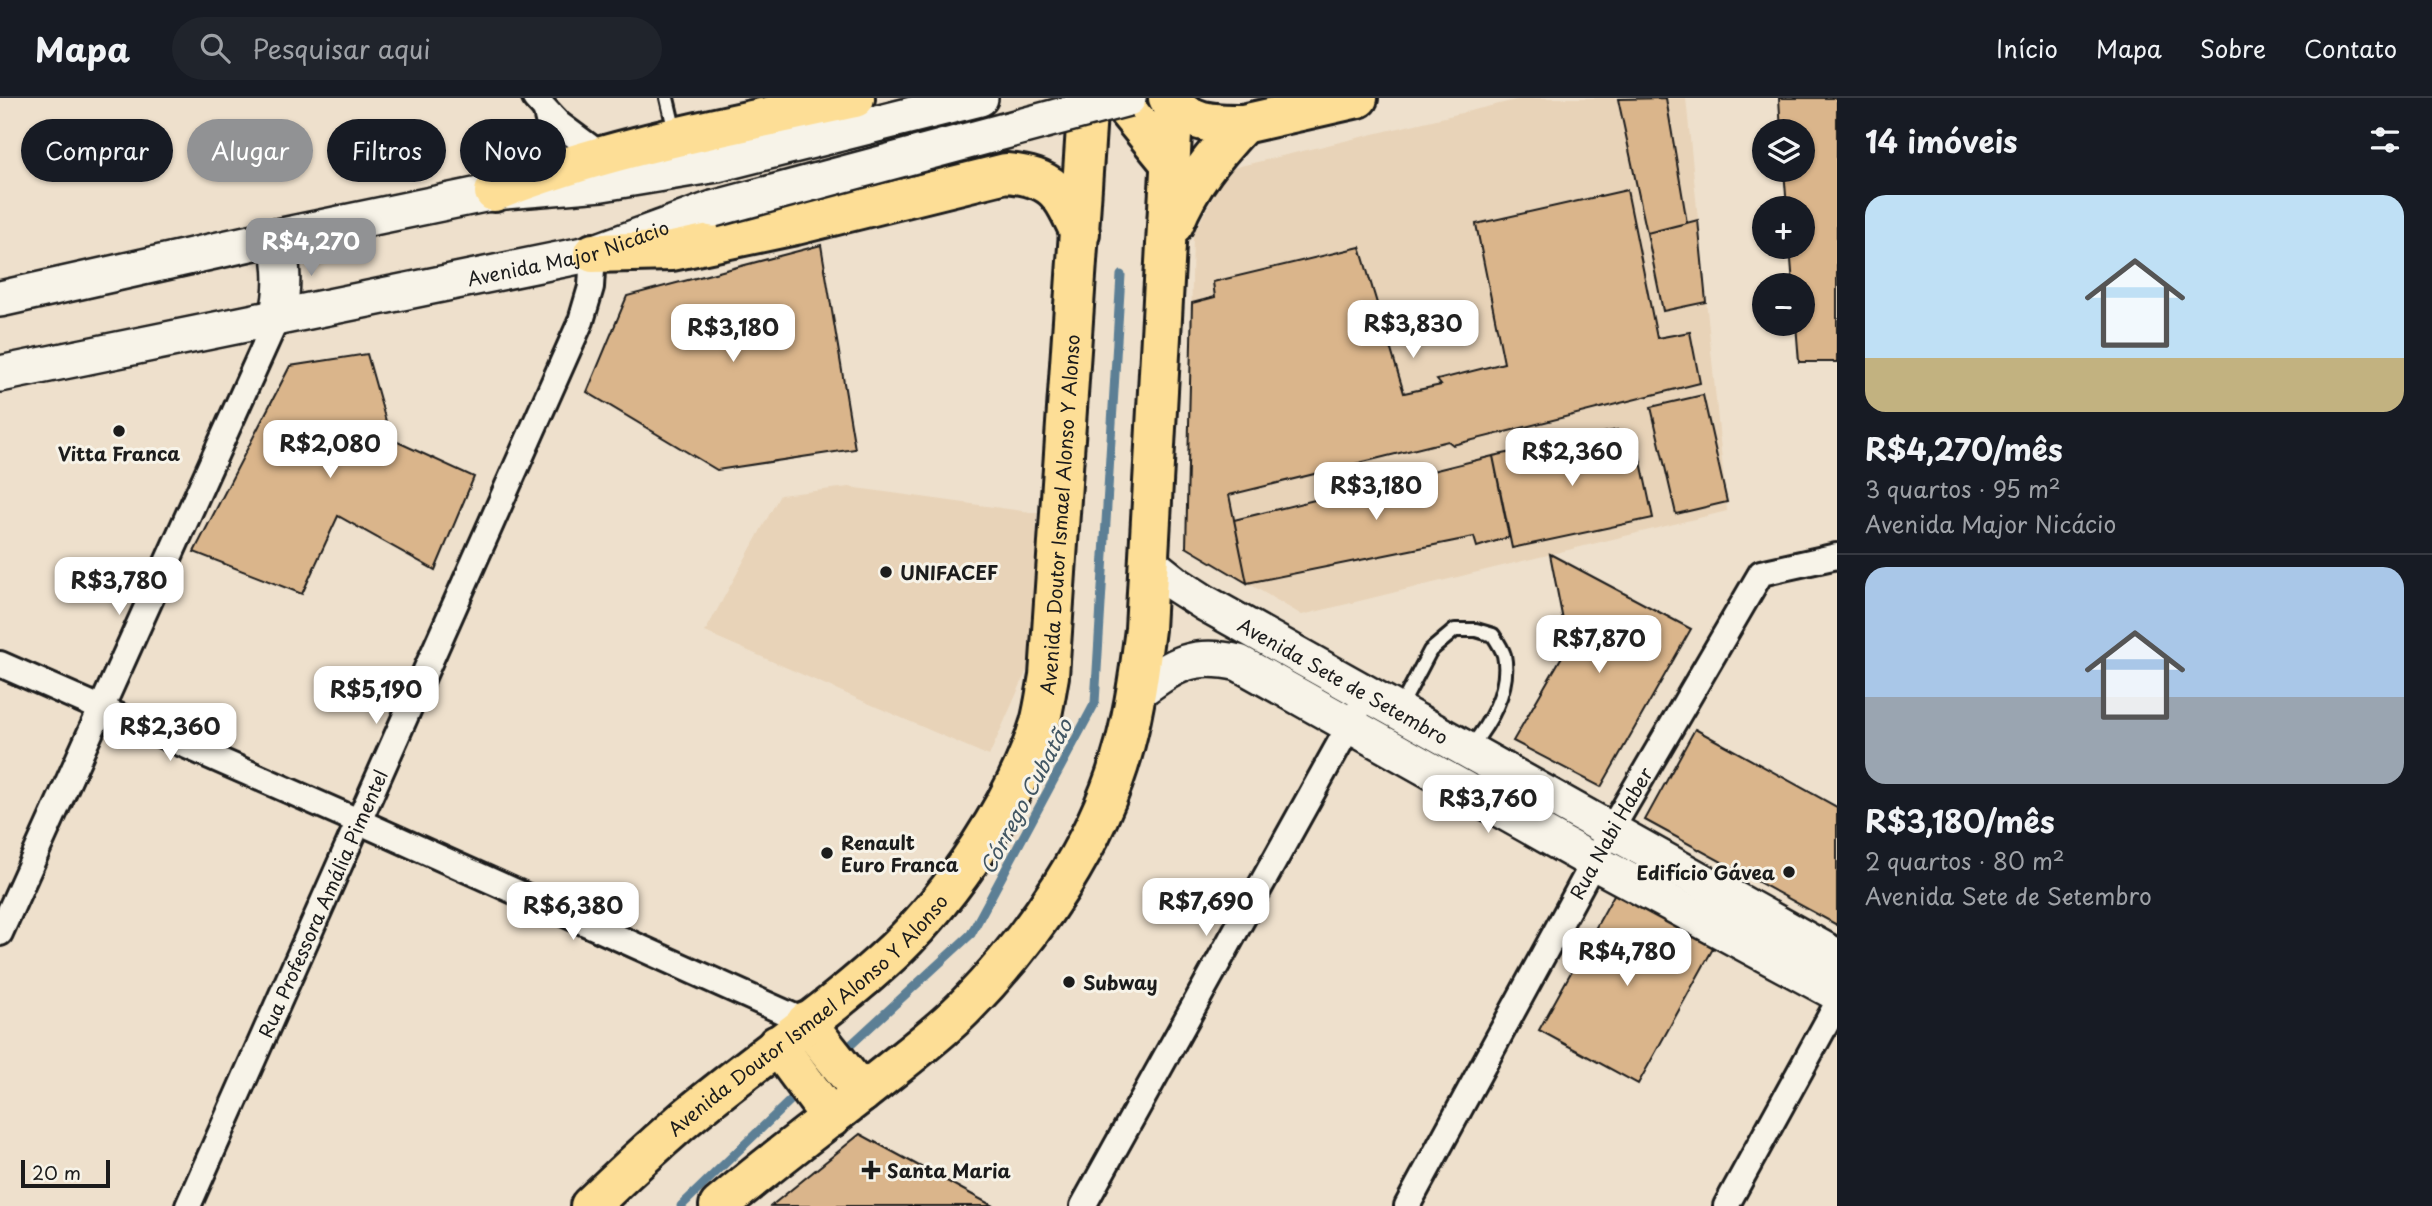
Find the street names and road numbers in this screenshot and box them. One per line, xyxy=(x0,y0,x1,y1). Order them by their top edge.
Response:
street label: Avenida Major Nicácio xyxy=(465,212,673,292)
street label: Avenida Doutor Ismael Alonso Y Alonso xyxy=(1032,334,1086,697)
street label: Avenida Sete de Setembro xyxy=(1233,610,1454,751)
street label: Rua Nabi Haber xyxy=(1562,761,1659,904)
street label: Rua Professora Amália Pimentel xyxy=(251,765,394,1042)
street label: Avenida Doutor Ismael Alonso Y Alonso xyxy=(661,888,954,1142)

